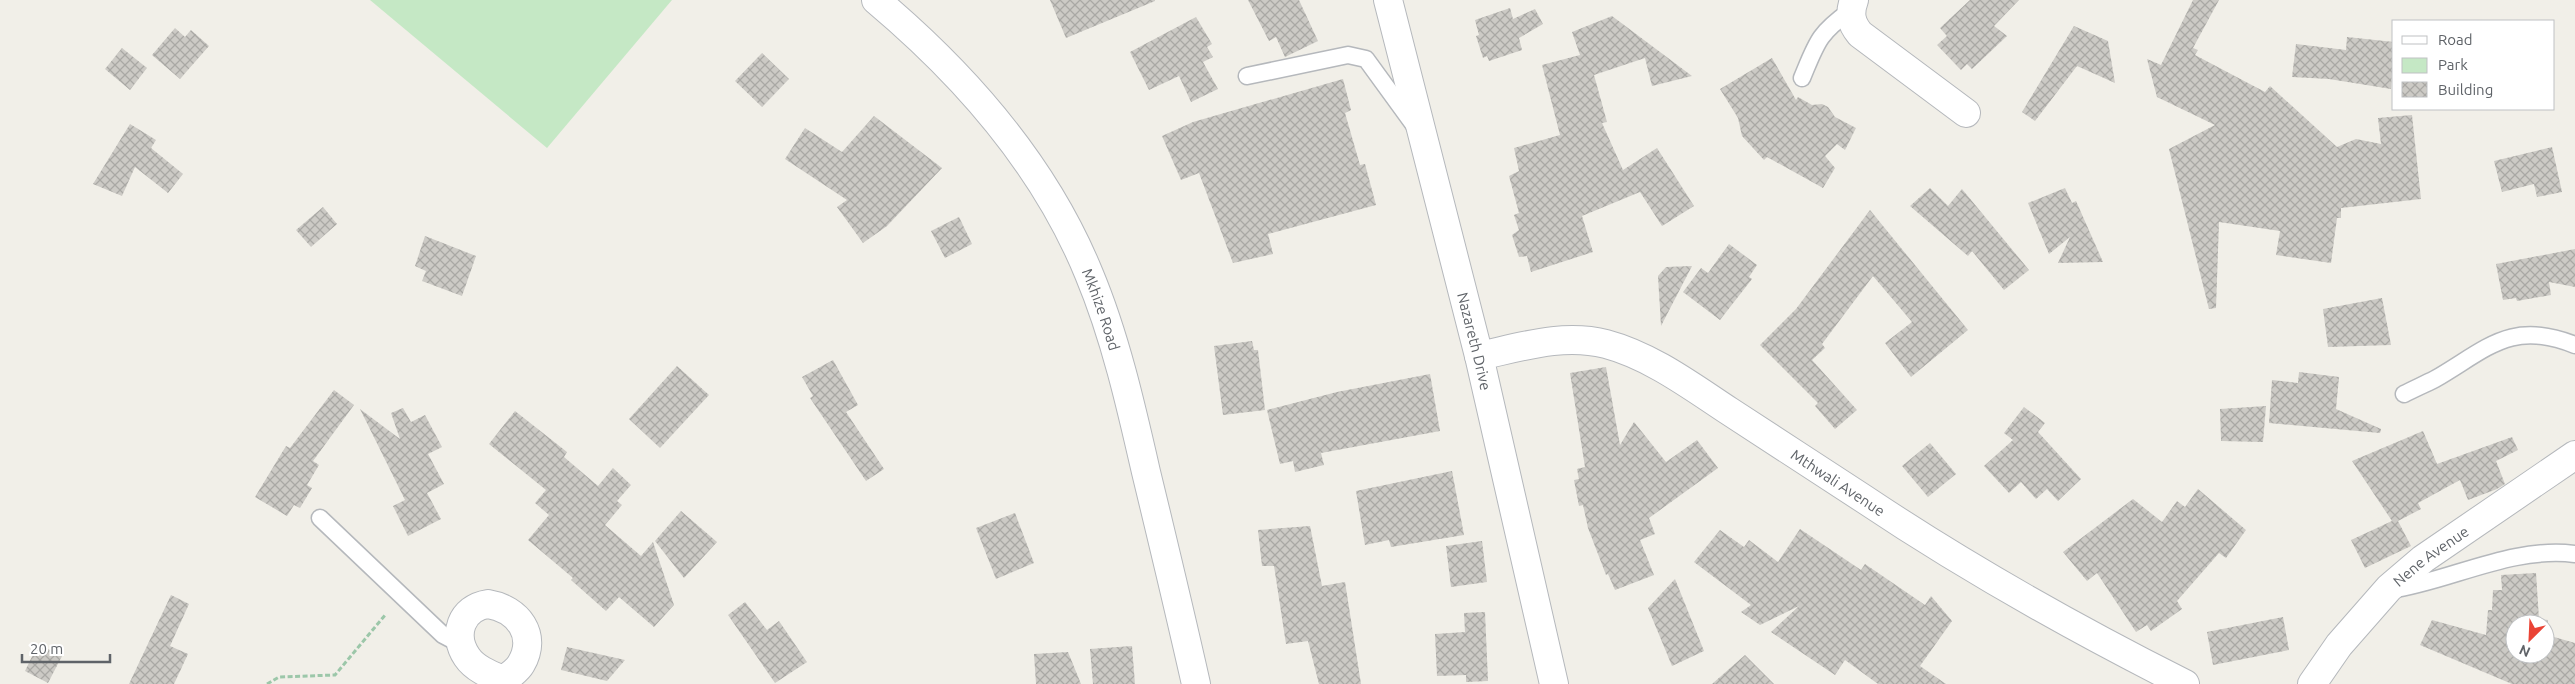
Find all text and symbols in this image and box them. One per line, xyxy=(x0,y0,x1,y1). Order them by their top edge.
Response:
legend xyxy=(2392,20,2555,110)
text: Road xyxy=(2438,31,2473,48)
text: Park xyxy=(2438,56,2468,73)
text: Building xyxy=(2438,81,2493,98)
street label: Mkhize Road xyxy=(1079,266,1124,352)
street label: Nazareth Drive xyxy=(1455,290,1495,392)
street label: Mthwali Avenue xyxy=(1788,445,1888,519)
street label: Nene Avenue xyxy=(2389,522,2472,589)
north arrow xyxy=(2505,614,2555,664)
scale bar xyxy=(22,632,110,664)
text: 20 m xyxy=(30,640,63,657)
text: N xyxy=(2517,641,2533,660)

